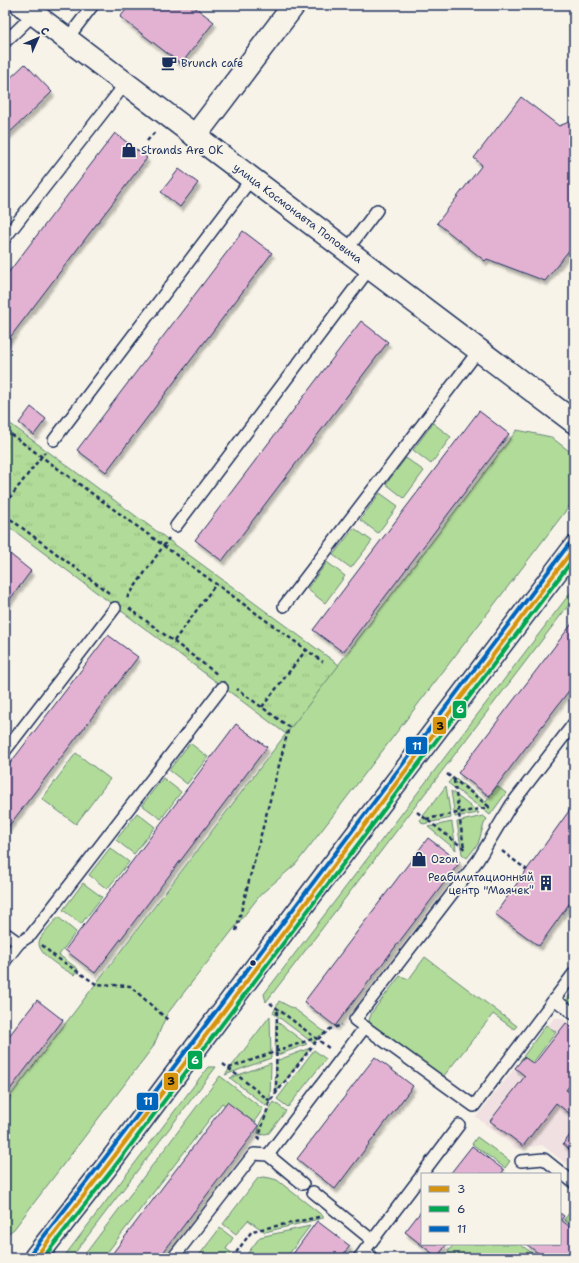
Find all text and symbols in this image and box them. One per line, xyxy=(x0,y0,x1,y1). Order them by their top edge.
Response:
north arrow xyxy=(18,18,58,58)
text: С xyxy=(37,24,53,39)
cafe icon: Brunch cafe xyxy=(160,54,178,72)
place label: Brunch cafe xyxy=(181,56,243,71)
shop icon: Strands Are OK xyxy=(120,141,138,159)
place label: Strands Are OK xyxy=(141,143,223,158)
street label: улица Космонавта Поповича xyxy=(230,160,365,267)
line badge: 6 xyxy=(452,700,467,719)
text: 6 xyxy=(456,702,464,717)
line badge: 3 xyxy=(432,716,447,735)
text: 3 xyxy=(436,719,444,734)
line badge: 11 xyxy=(405,736,428,755)
text: 11 xyxy=(412,739,422,754)
shop icon: Ozon xyxy=(410,850,428,868)
place label: Ozon xyxy=(431,852,459,867)
place label: Реабилитационный центр "Маячек" xyxy=(428,870,534,898)
building icon: Реабилитационный центр "Маячек" xyxy=(537,874,555,892)
unlabelled marker xyxy=(248,958,258,968)
line badge: 6 xyxy=(187,1050,203,1070)
text: 6 xyxy=(191,1053,199,1068)
line badge: 3 xyxy=(163,1072,179,1091)
text: 3 xyxy=(167,1074,175,1089)
line badge: 11 xyxy=(136,1092,159,1111)
text: 11 xyxy=(143,1094,153,1109)
legend xyxy=(421,1173,561,1245)
text: 3 xyxy=(457,1181,465,1197)
text: 6 xyxy=(457,1201,465,1217)
text: 11 xyxy=(457,1221,467,1237)

